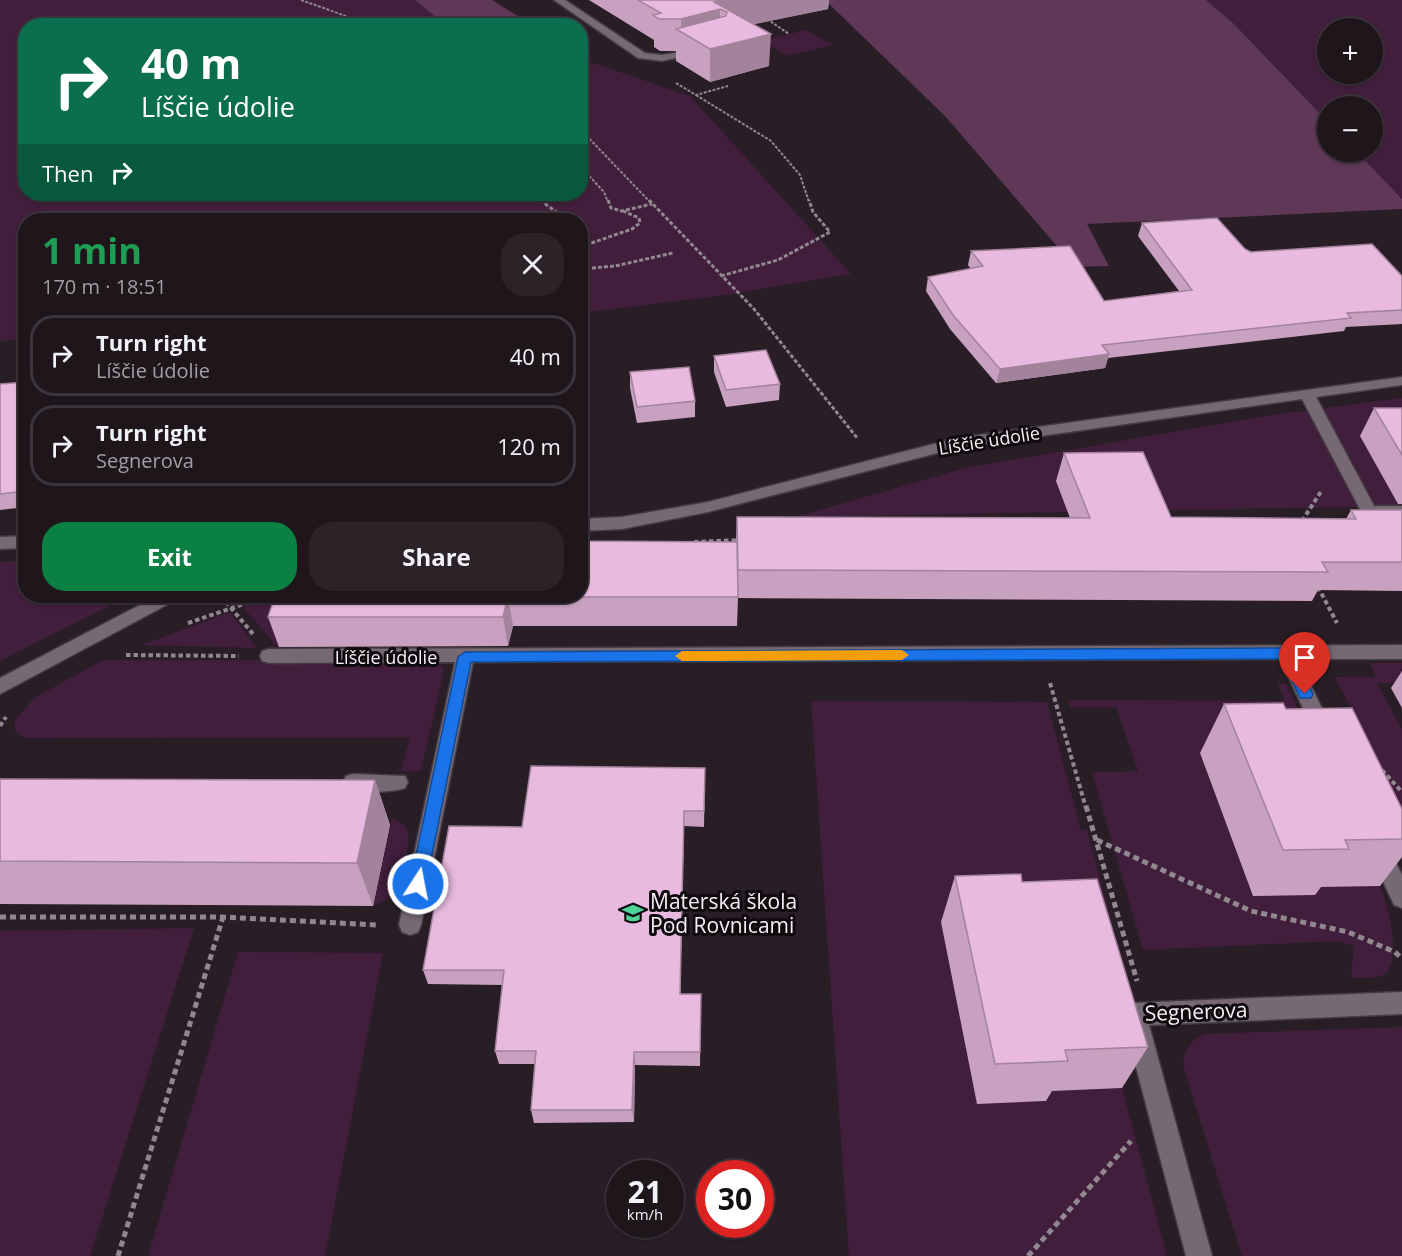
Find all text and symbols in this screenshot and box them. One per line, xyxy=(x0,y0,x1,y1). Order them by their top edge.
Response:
map controls xyxy=(1317,18,1383,162)
button: + xyxy=(1317,18,1383,84)
text: 40 m xyxy=(141,34,241,91)
icon: right xyxy=(42,42,120,120)
text: Líščie údolie xyxy=(141,88,295,125)
button: − xyxy=(1317,96,1383,162)
icon: right xyxy=(105,156,138,189)
text: Then xyxy=(42,158,93,188)
text: 1 min xyxy=(42,226,142,275)
button: close xyxy=(501,233,564,296)
text: 170 m · 18:51 xyxy=(42,273,167,300)
text: Turn right xyxy=(96,327,207,357)
icon: right xyxy=(45,339,78,372)
text: 40 m xyxy=(510,341,561,371)
text: Líščie údolie xyxy=(96,357,210,384)
text: Turn right xyxy=(96,417,207,447)
street label: Líščie údolie xyxy=(936,420,1042,460)
icon: right xyxy=(45,429,78,462)
text: 120 m xyxy=(497,431,561,461)
text: Segnerova xyxy=(96,447,194,474)
button: Exit xyxy=(42,522,297,591)
button: Share xyxy=(309,522,564,591)
pin xyxy=(1279,632,1330,694)
icon: arrive xyxy=(1288,641,1321,674)
street label: Líščie údolie xyxy=(335,645,437,669)
position arrow xyxy=(386,852,450,916)
place label: Materská škola Pod Rovnicami xyxy=(650,887,797,939)
school or university icon: Materská škola Pod Rovnicami xyxy=(621,901,645,925)
street label: Segnerova xyxy=(1144,995,1248,1027)
speed limit sign: 30 xyxy=(696,1160,774,1238)
text: 21 xyxy=(628,1171,662,1212)
text: km/h xyxy=(627,1204,663,1224)

